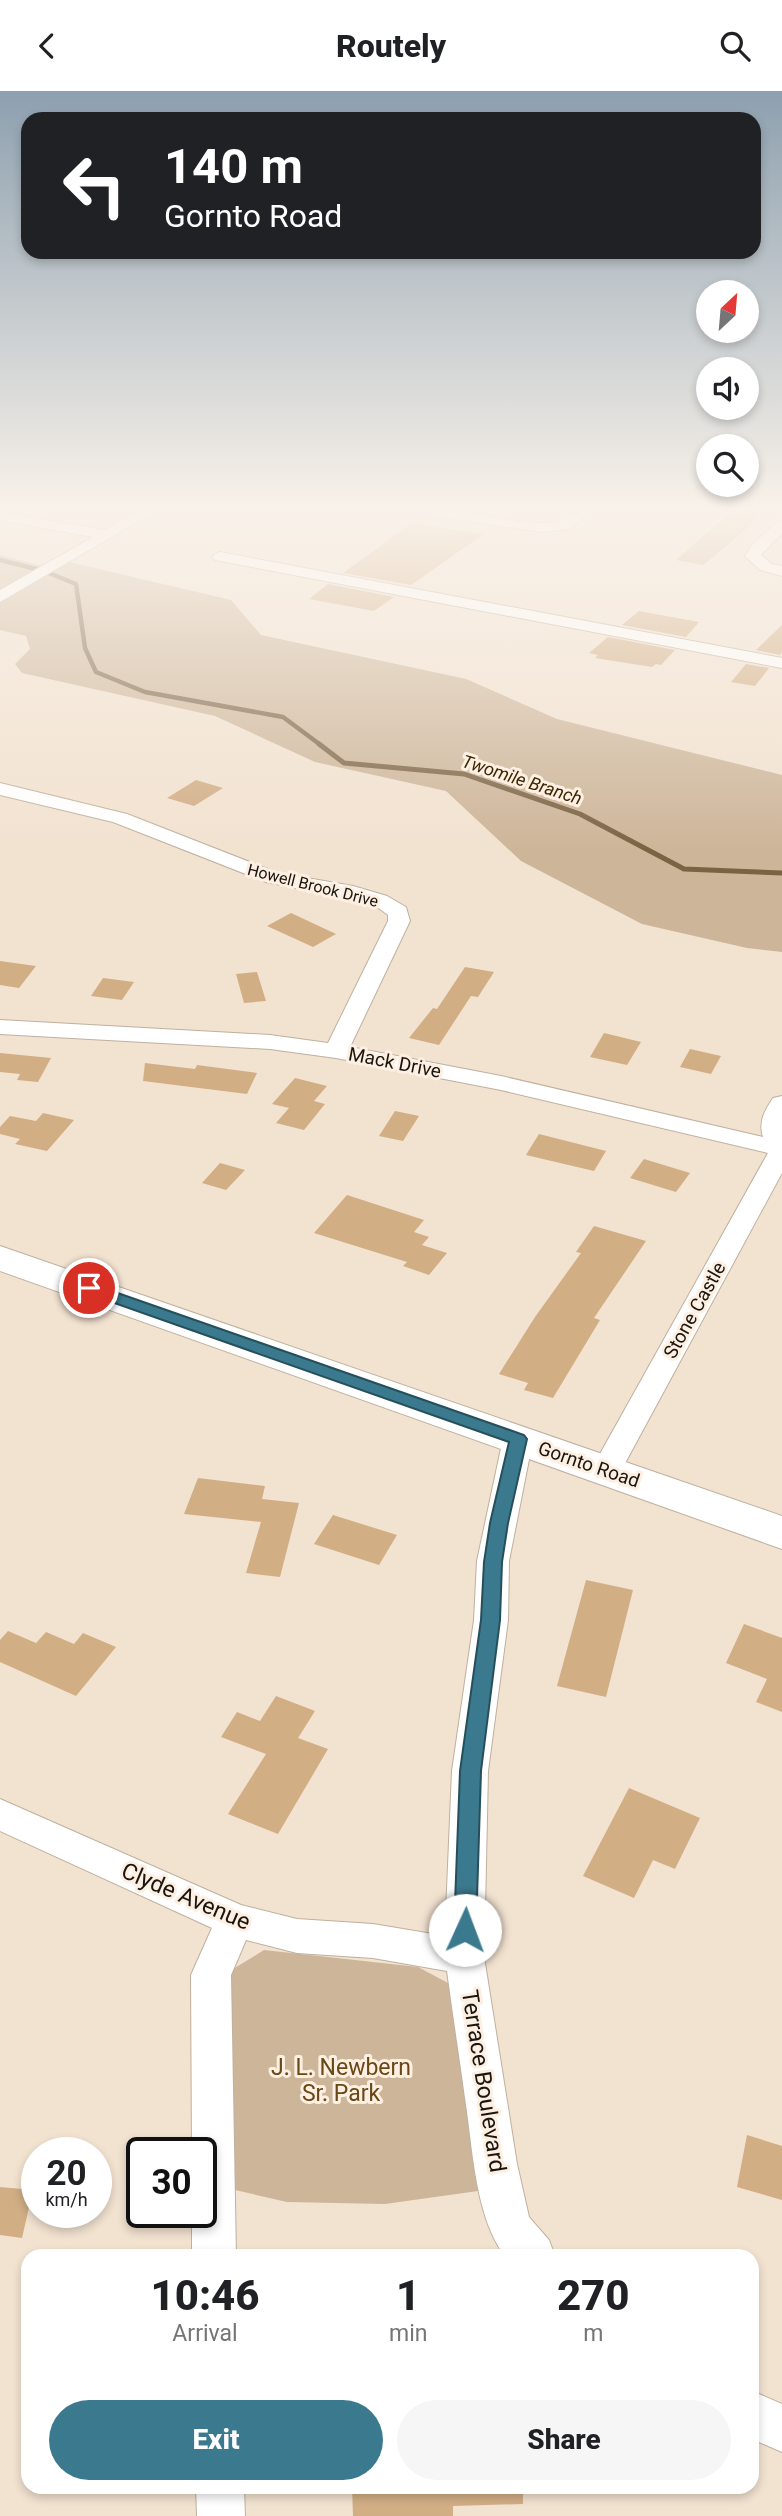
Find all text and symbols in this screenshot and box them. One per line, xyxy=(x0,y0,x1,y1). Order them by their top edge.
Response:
icon: back xyxy=(28,27,66,65)
text: Routely xyxy=(336,27,446,65)
icon: search xyxy=(716,27,754,65)
text: 140 m xyxy=(164,138,303,195)
icon: left xyxy=(49,140,140,231)
text: Gornto Road xyxy=(164,197,342,235)
north arrow xyxy=(696,280,760,343)
map controls xyxy=(696,280,759,497)
button: sound xyxy=(696,357,759,420)
button: search xyxy=(696,434,759,497)
water label: Twomile Branch xyxy=(460,750,585,809)
street label: Howell Brook Drive xyxy=(245,860,380,911)
street label: Mack Drive xyxy=(347,1042,443,1083)
pin xyxy=(59,1258,119,1318)
street label: Stone Castle xyxy=(658,1258,730,1363)
icon: arrive xyxy=(70,1269,108,1307)
street label: Gornto Road xyxy=(535,1436,643,1493)
street label: Clyde Avenue xyxy=(117,1857,254,1936)
position arrow xyxy=(428,1893,502,1967)
street label: Terrace Boulevard xyxy=(456,1988,511,2174)
park label: J. L. Newbern Sr. Park xyxy=(271,2054,411,2107)
speed limit sign: 30 xyxy=(126,2137,217,2228)
text: 20 xyxy=(46,2153,87,2194)
text: km/h xyxy=(45,2189,88,2210)
text: 10:46 xyxy=(150,2271,260,2320)
text: 1 xyxy=(396,2271,420,2320)
text: 270 xyxy=(557,2271,630,2320)
text: Arrival xyxy=(172,2320,238,2347)
text: min xyxy=(389,2320,427,2347)
text: m xyxy=(583,2320,603,2347)
button: Exit xyxy=(49,2400,383,2480)
button: Share xyxy=(397,2400,731,2480)

